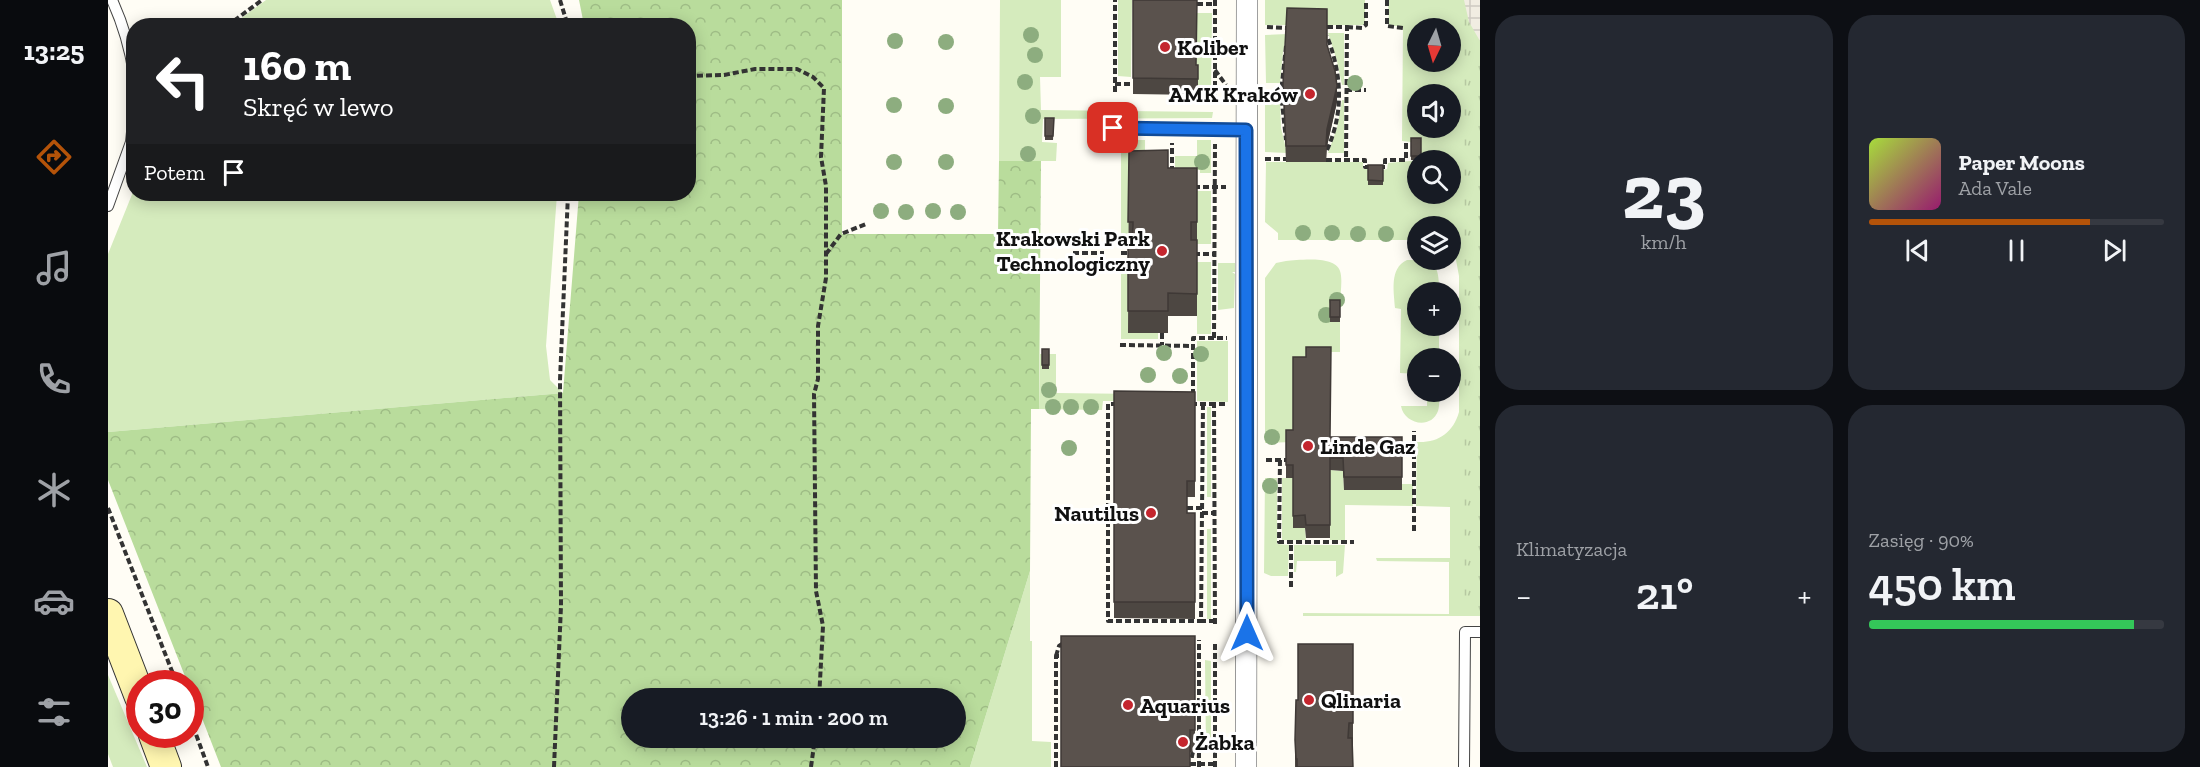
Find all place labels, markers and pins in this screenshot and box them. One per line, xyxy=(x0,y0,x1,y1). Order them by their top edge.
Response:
place label: Koliber xyxy=(1177,34,1249,61)
marker: Koliber xyxy=(1158,40,1172,54)
place label: AMK Kraków xyxy=(1168,81,1298,108)
marker: AMK Kraków xyxy=(1303,87,1317,101)
pin xyxy=(1087,102,1138,153)
place label: Krakowski Park Technologiczny xyxy=(996,225,1150,277)
marker: Krakowski Park Technologiczny xyxy=(1155,244,1169,258)
place label: Linde Gaz xyxy=(1320,433,1416,460)
marker: Linde Gaz xyxy=(1301,439,1315,453)
place label: Nautilus xyxy=(1054,500,1139,527)
marker: Nautilus xyxy=(1144,506,1158,520)
place label: Qlinaria xyxy=(1321,687,1401,714)
place label: Aquarius xyxy=(1140,692,1230,719)
marker: Qlinaria xyxy=(1302,693,1316,707)
marker: Aquarius xyxy=(1121,698,1135,712)
place label: Żabka xyxy=(1195,729,1255,756)
marker: Żabka xyxy=(1176,735,1190,749)

